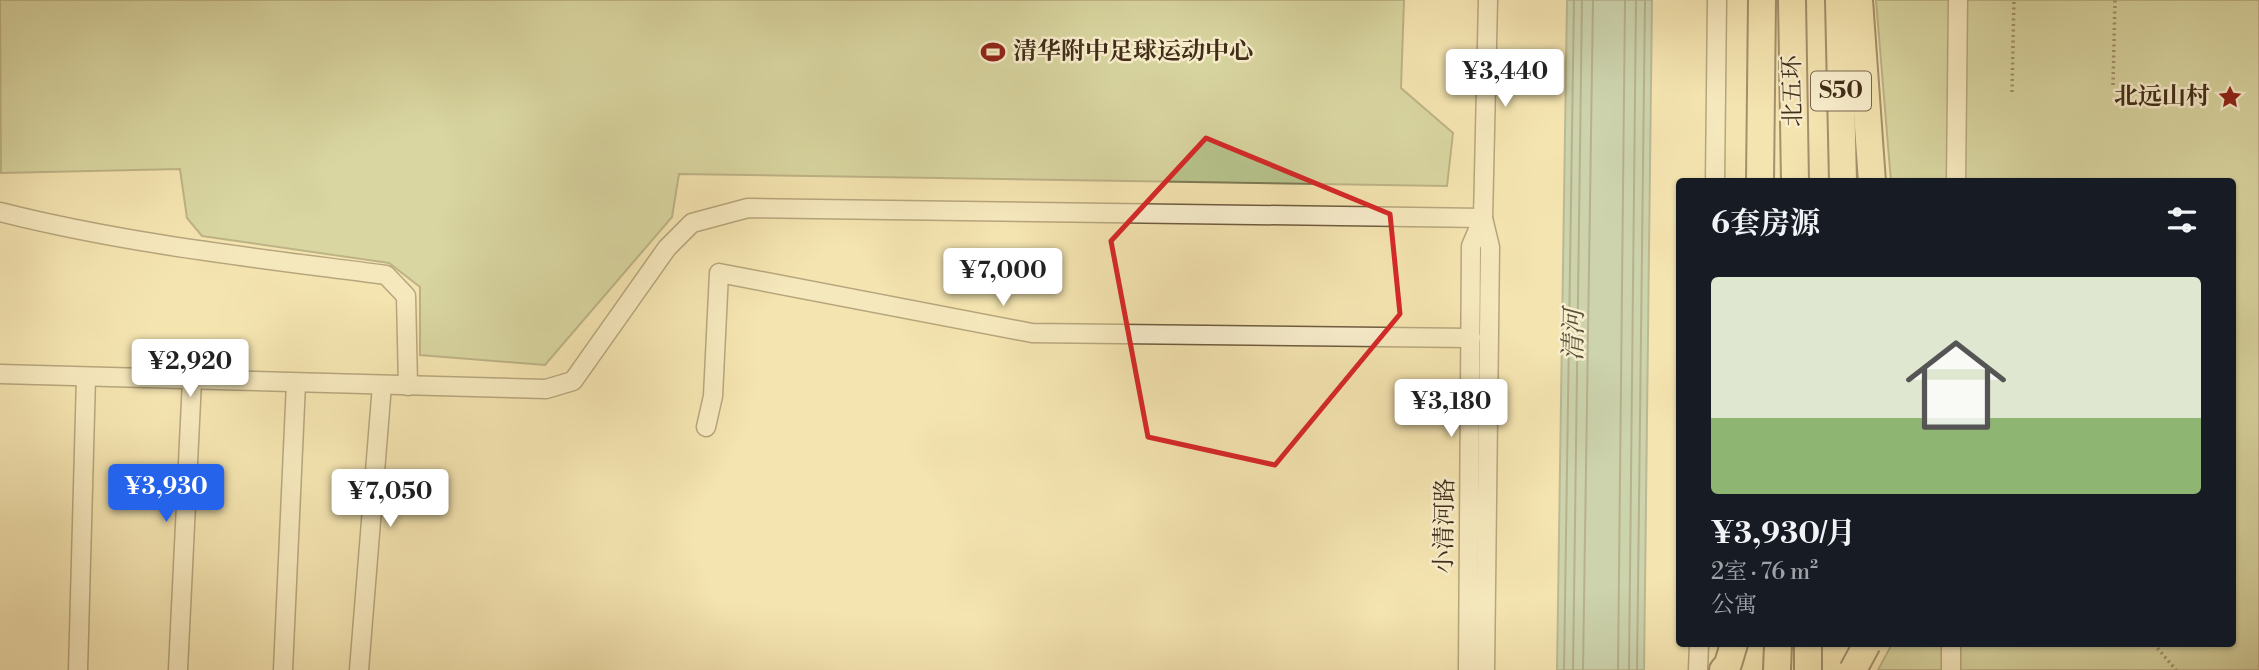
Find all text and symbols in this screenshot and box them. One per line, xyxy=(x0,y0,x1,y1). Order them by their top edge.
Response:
place label: 清华附中足球运动中心 xyxy=(1013,37,1253,67)
sports icon: 清华附中足球运动中心 xyxy=(979,38,1007,66)
pin: ¥3,440 xyxy=(1448,50,1562,109)
street label: 北五环 xyxy=(1777,55,1809,127)
text: ¥3,440 xyxy=(1462,58,1548,86)
road number: S50 xyxy=(1811,72,1871,110)
place label: 北远山村 xyxy=(2114,82,2210,112)
place icon: 北远山村 xyxy=(2216,83,2244,111)
icon: filters xyxy=(2163,201,2201,239)
text: 6套房源 xyxy=(1711,205,1820,243)
pin: ¥7,000 xyxy=(946,248,1060,308)
text: ¥7,000 xyxy=(959,257,1047,285)
water label: 清河 xyxy=(1558,305,1591,361)
icon: home xyxy=(1893,322,2019,448)
pin: ¥2,920 xyxy=(133,340,247,399)
text: ¥2,920 xyxy=(148,348,232,376)
pin: ¥3,180 xyxy=(1394,380,1508,439)
text: ¥3,180 xyxy=(1411,388,1491,416)
pin: ¥3,930 xyxy=(109,464,223,524)
pin: ¥7,050 xyxy=(333,470,447,529)
text: ¥3,930 xyxy=(124,473,208,501)
text: ¥7,050 xyxy=(348,478,432,506)
street label: 小清河路 xyxy=(1429,478,1461,574)
text: ¥3,930/月 xyxy=(1711,515,1856,553)
text: 2室 · 76 m² xyxy=(1711,558,1818,586)
text: 公寓 xyxy=(1711,591,1757,619)

